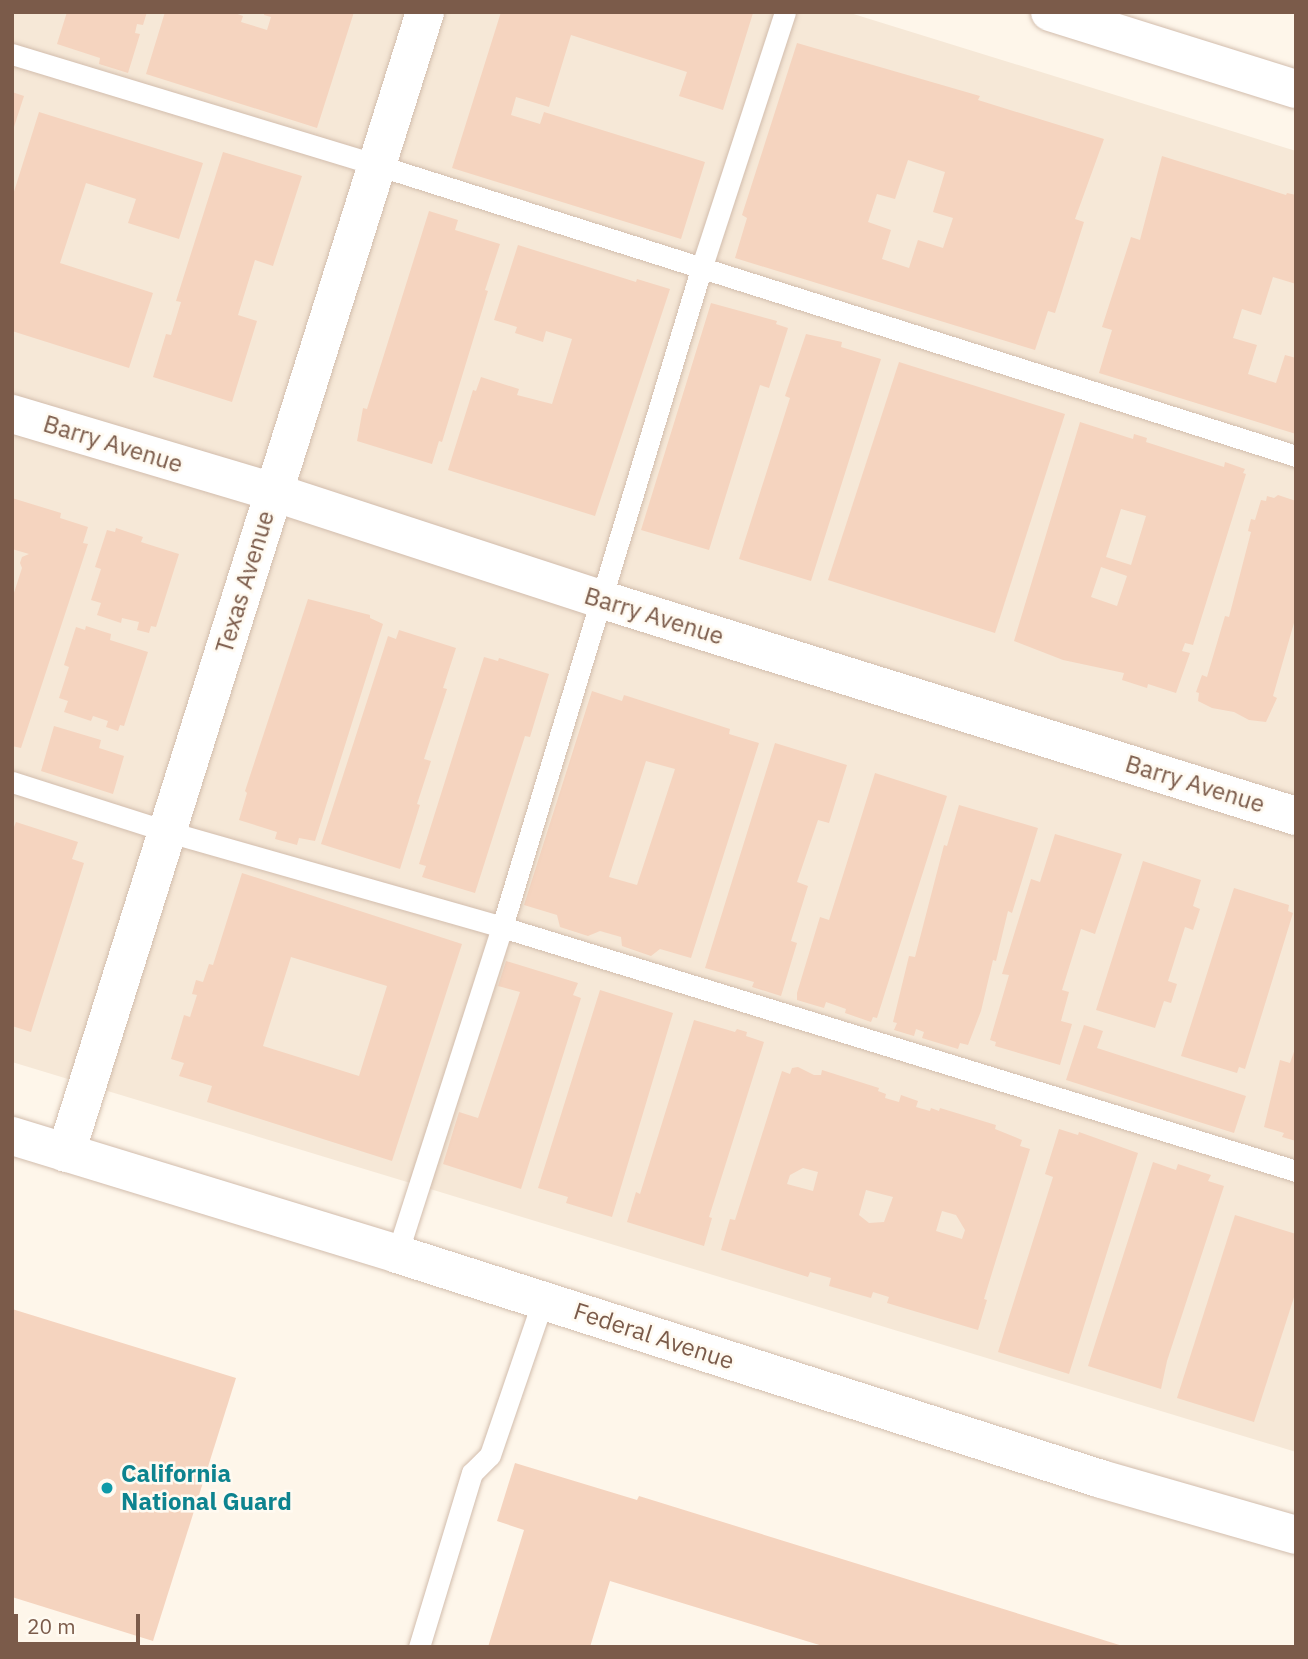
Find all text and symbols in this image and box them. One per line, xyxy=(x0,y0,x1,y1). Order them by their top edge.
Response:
street label: Barry Avenue xyxy=(40,409,186,479)
street label: Texas Avenue xyxy=(210,507,280,657)
street label: Barry Avenue xyxy=(581,581,727,651)
street label: Barry Avenue xyxy=(1122,749,1268,819)
street label: Federal Avenue xyxy=(570,1297,738,1375)
place label: California National Guard xyxy=(121,1460,292,1516)
marker: California National Guard xyxy=(99,1480,115,1496)
scale bar xyxy=(18,1600,144,1644)
text: 20 m xyxy=(27,1612,76,1640)

